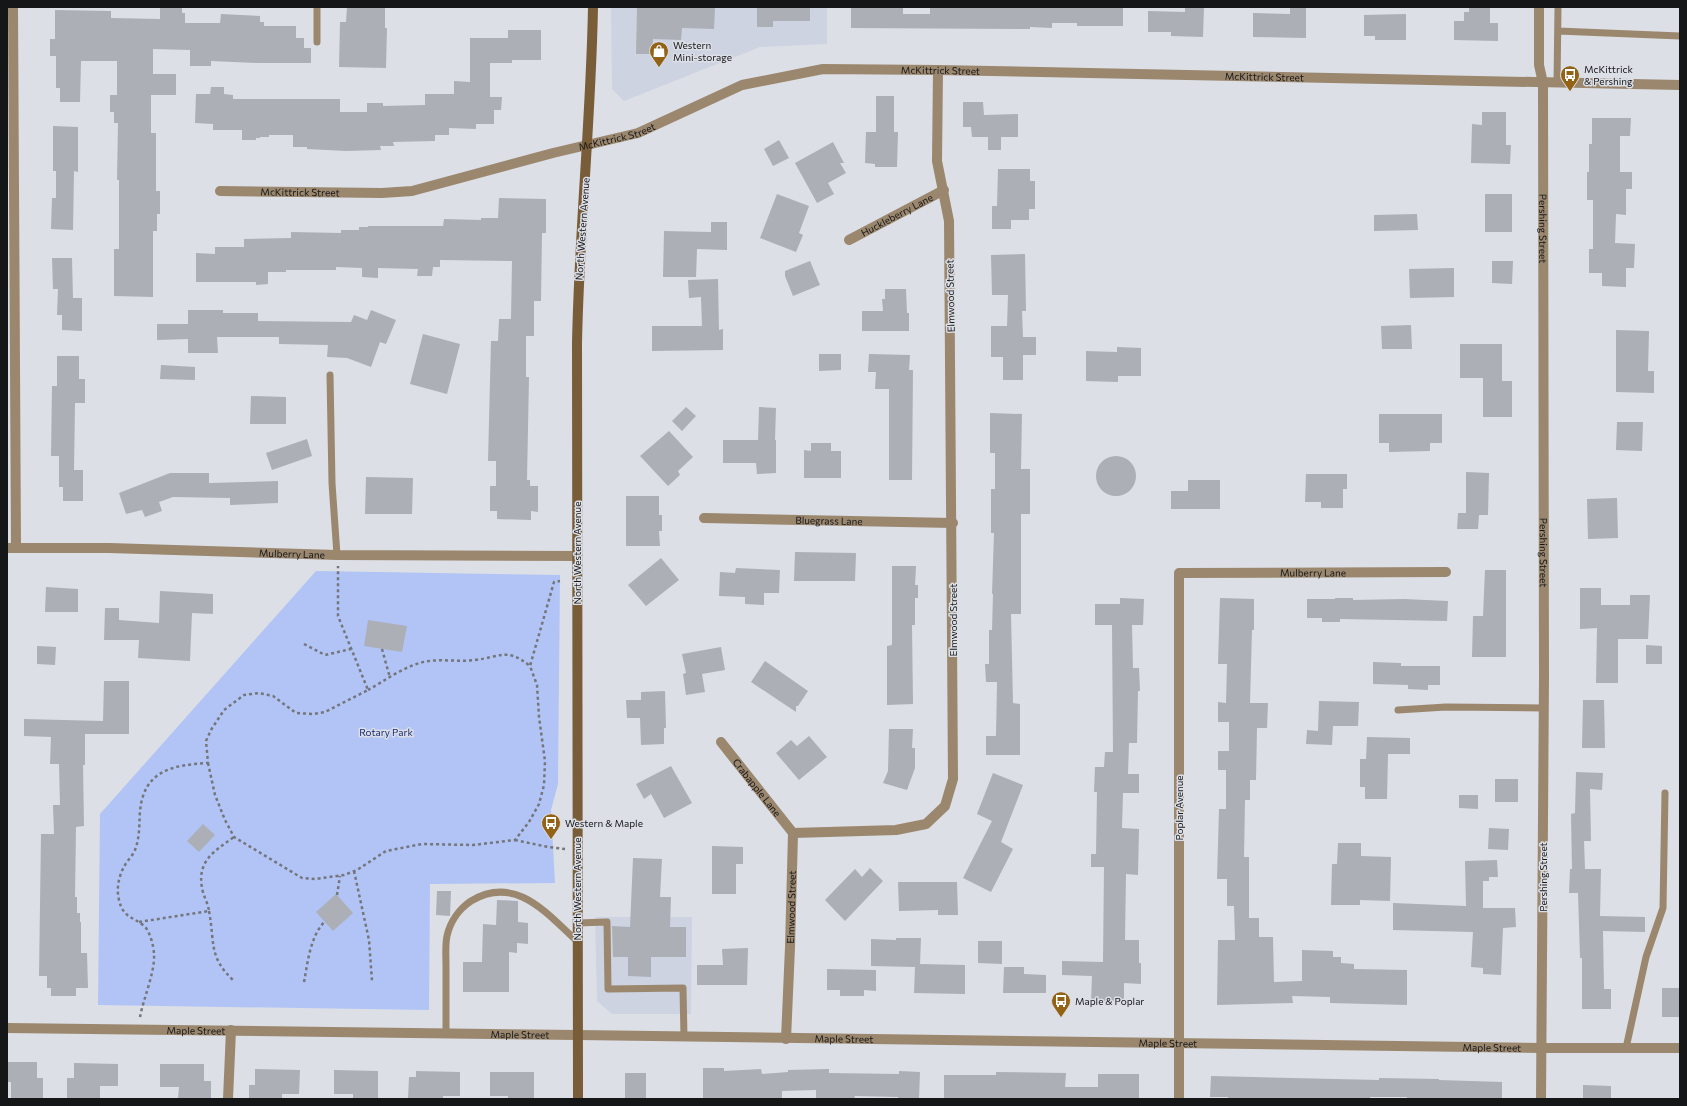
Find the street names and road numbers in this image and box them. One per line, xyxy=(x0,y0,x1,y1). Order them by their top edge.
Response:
street label: McKittrick Street xyxy=(901,64,980,77)
street label: McKittrick Street xyxy=(1225,70,1304,83)
street label: McKittrick Street xyxy=(577,120,657,153)
street label: North Western Avenue xyxy=(572,177,592,281)
street label: McKittrick Street xyxy=(260,185,340,198)
street label: Huckleberry Lane xyxy=(859,191,935,239)
street label: Pershing Street xyxy=(1537,194,1549,263)
street label: Elmwood Street xyxy=(943,259,957,333)
street label: North Western Avenue xyxy=(571,502,583,604)
street label: Bluegrass Lane xyxy=(795,514,863,527)
street label: Pershing Street xyxy=(1538,518,1550,587)
street label: Mulberry Lane xyxy=(259,547,325,561)
street label: Mulberry Lane xyxy=(1280,566,1346,579)
street label: Elmwood Street xyxy=(947,584,959,656)
street label: Crabapple Lane xyxy=(730,756,784,819)
street label: Poplar Avenue xyxy=(1173,775,1185,841)
street label: North Western Avenue xyxy=(571,838,583,940)
street label: Pershing Street xyxy=(1537,842,1549,912)
street label: Elmwood Street xyxy=(784,871,798,944)
street label: Maple Street xyxy=(167,1024,225,1037)
street label: Maple Street xyxy=(491,1028,549,1041)
street label: Maple Street xyxy=(815,1032,873,1045)
street label: Maple Street xyxy=(1139,1037,1197,1049)
street label: Maple Street xyxy=(1462,1041,1521,1054)

